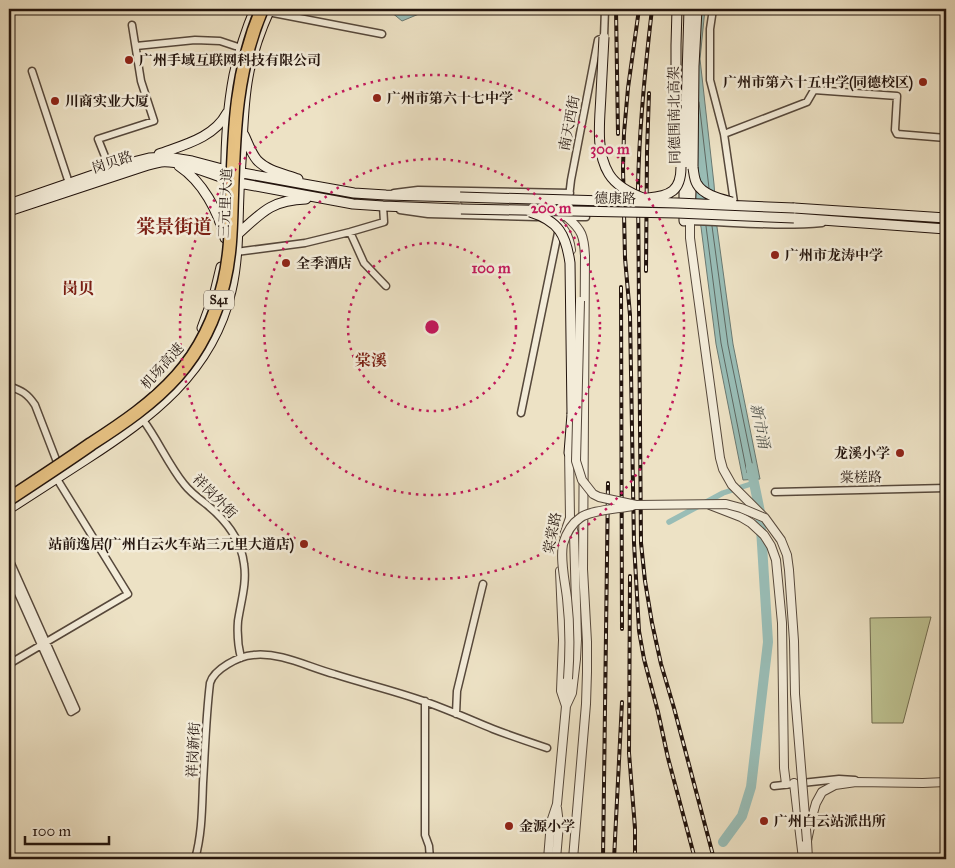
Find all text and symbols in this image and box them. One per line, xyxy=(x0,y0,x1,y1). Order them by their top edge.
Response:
place label: 广州手域互联网科技有限公司 xyxy=(139,52,321,69)
marker: 广州手域互联网科技有限公司 xyxy=(123,54,135,66)
street label: 同德围南北高架 xyxy=(665,66,684,164)
place label: 广州市第六十五中学(同德校区) xyxy=(723,74,913,92)
marker: 广州市第六十五中学(同德校区) xyxy=(917,76,929,88)
place label: 广州市第六十七中学 xyxy=(387,90,513,107)
marker: 广州市第六十七中学 xyxy=(371,92,383,104)
place label: 川商实业大厦 xyxy=(65,93,149,110)
street label: 南天西街 xyxy=(556,94,583,152)
marker: 川商实业大厦 xyxy=(49,95,61,107)
text: 300 m xyxy=(590,140,630,159)
street label: 岗贝路 xyxy=(90,148,135,177)
street label: 三元里大道 xyxy=(215,168,236,238)
street label: 德康路 xyxy=(594,190,636,207)
text: 200 m xyxy=(531,199,572,217)
district label: 棠景街道 xyxy=(136,215,212,238)
place label: 广州市龙涛中学 xyxy=(785,247,883,264)
marker: 广州市龙涛中学 xyxy=(769,249,781,261)
place label: 全季酒店 xyxy=(296,255,352,272)
marker: 全季酒店 xyxy=(280,257,292,269)
text: 100 m xyxy=(471,259,511,277)
district label: 岗贝 xyxy=(62,279,94,298)
road number: S41 xyxy=(204,290,234,310)
centre of rings xyxy=(423,318,441,336)
street label: 机场高速 xyxy=(137,340,187,393)
district label: 棠溪 xyxy=(355,351,387,370)
water label: 新市涌 xyxy=(747,402,774,452)
place label: 龙溪小学 xyxy=(834,445,890,462)
marker: 龙溪小学 xyxy=(894,447,906,459)
street label: 棠槎路 xyxy=(840,469,882,486)
street label: 祥岗外街 xyxy=(189,471,240,522)
street label: 棠棠路 xyxy=(540,511,565,555)
place label: 站前逸居(广州白云火车站三元里大道店) xyxy=(48,536,294,554)
marker: 站前逸居(广州白云火车站三元里大道店) xyxy=(298,538,310,550)
street label: 祥岗新街 xyxy=(184,722,203,778)
scale bar xyxy=(25,813,109,845)
place label: 广州白云站派出所 xyxy=(774,813,886,830)
marker: 广州白云站派出所 xyxy=(758,815,770,827)
place label: 金源小学 xyxy=(519,818,575,835)
marker: 金源小学 xyxy=(503,820,515,832)
text: 100 m xyxy=(32,822,72,840)

